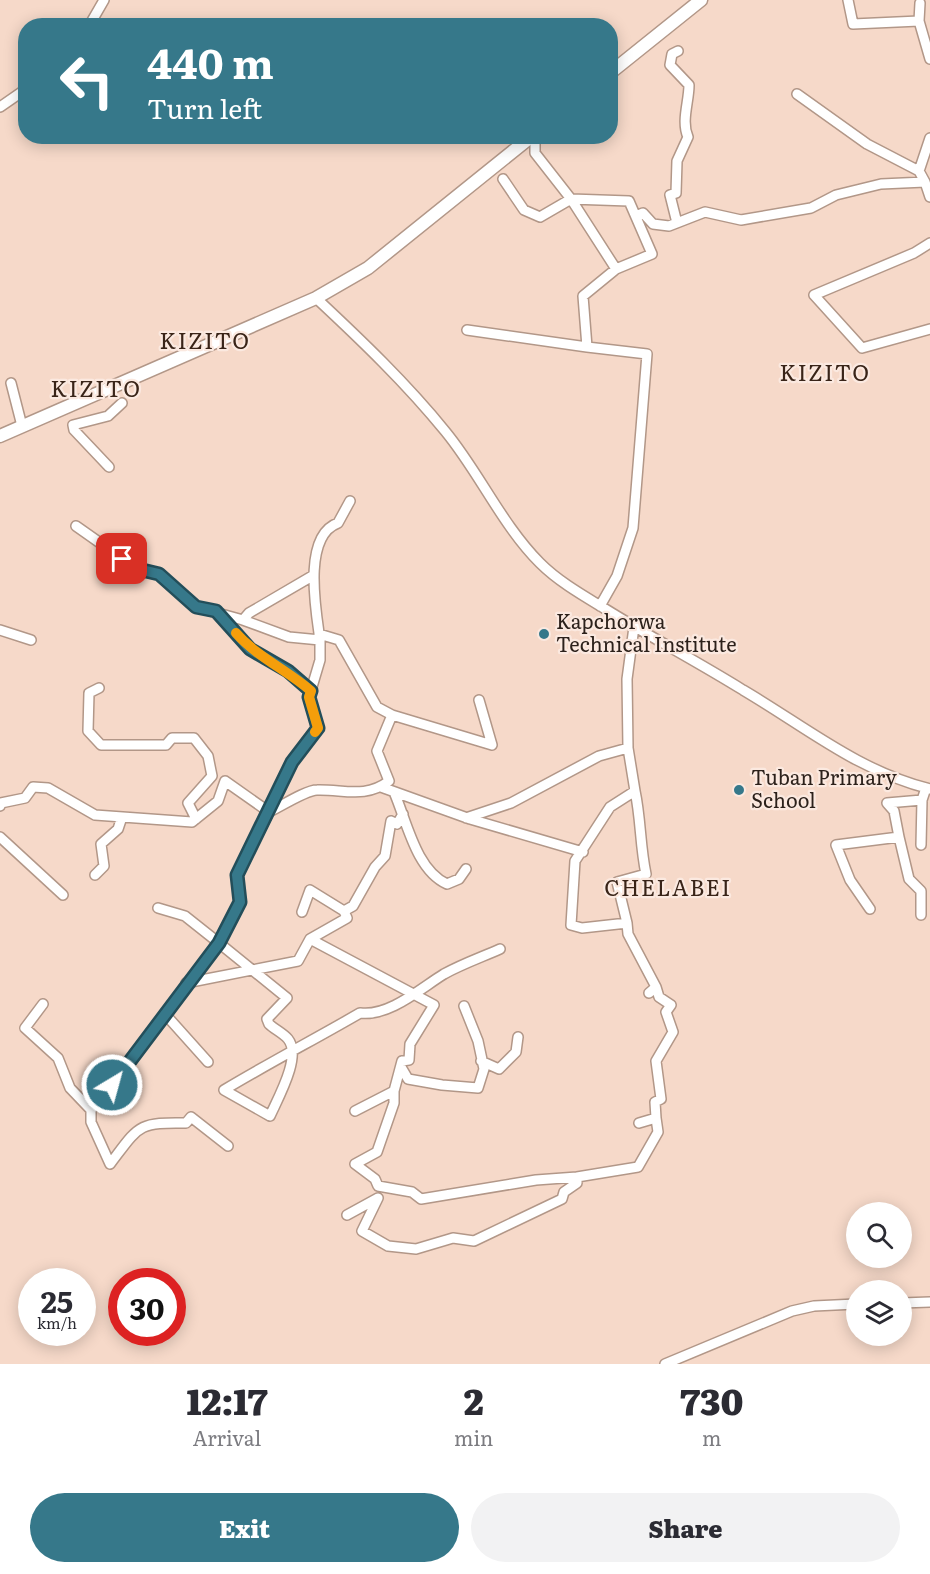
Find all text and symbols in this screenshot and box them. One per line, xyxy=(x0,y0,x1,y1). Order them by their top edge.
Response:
text: 440 m xyxy=(147,30,274,92)
icon: left xyxy=(48,42,126,120)
text: Turn left xyxy=(147,87,262,127)
district label: KIZITO xyxy=(160,323,250,356)
district label: KIZITO xyxy=(780,355,870,388)
district label: KIZITO xyxy=(51,371,141,404)
pin xyxy=(96,533,147,584)
icon: arrive xyxy=(105,542,138,575)
place label: Kapchorwa Technical Institute xyxy=(556,605,737,658)
marker: Kapchorwa Technical Institute xyxy=(537,627,551,641)
place label: Tuban Primary School xyxy=(751,761,897,814)
marker: Tuban Primary School xyxy=(732,783,746,797)
district label: CHELABEI xyxy=(604,870,732,903)
position arrow xyxy=(80,1053,144,1117)
map controls xyxy=(846,1202,912,1346)
button: search xyxy=(846,1202,912,1268)
speed limit sign: 30 xyxy=(108,1268,186,1346)
text: 25 xyxy=(41,1278,73,1322)
button: layers xyxy=(846,1280,912,1346)
text: km/h xyxy=(37,1311,77,1334)
text: 12:17 xyxy=(186,1373,268,1426)
text: 2 xyxy=(464,1373,484,1426)
text: 730 xyxy=(680,1373,743,1426)
text: Arrival xyxy=(193,1422,261,1452)
text: min xyxy=(454,1422,493,1452)
text: m xyxy=(702,1422,721,1452)
button: Exit xyxy=(30,1493,459,1562)
button: Share xyxy=(471,1493,900,1562)

